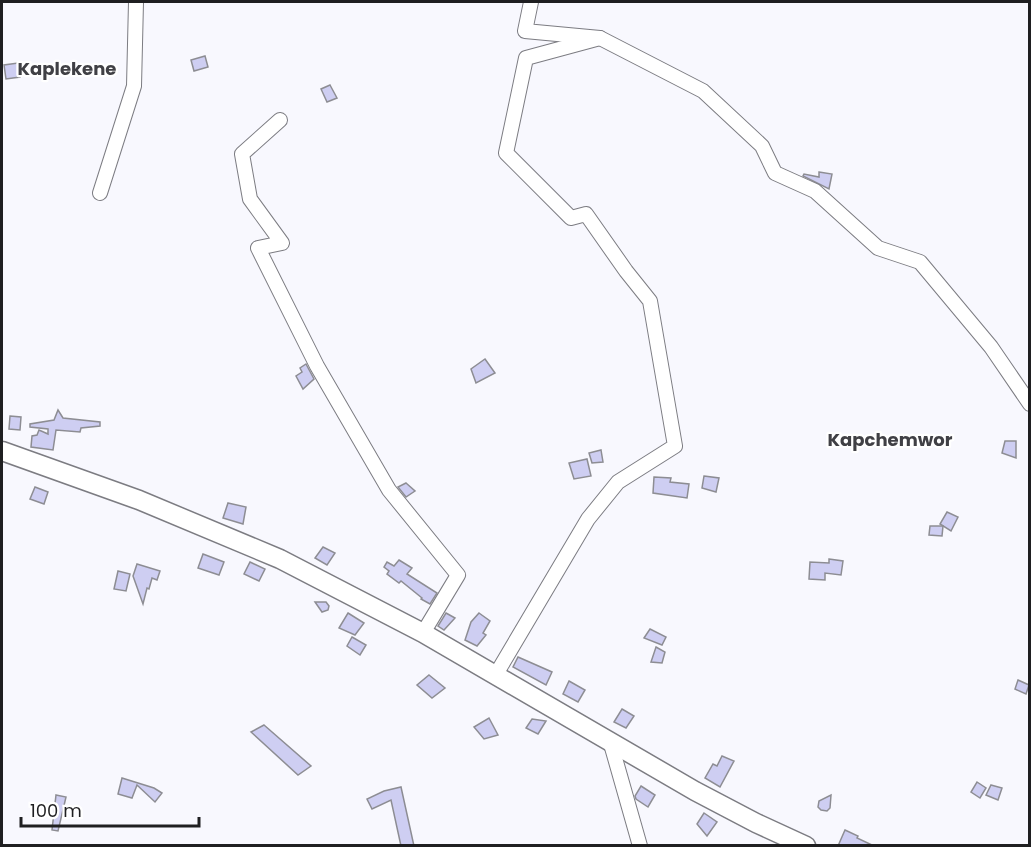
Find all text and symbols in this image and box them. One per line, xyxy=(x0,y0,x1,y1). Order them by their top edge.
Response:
district label: Kaplekene xyxy=(18,56,116,81)
district label: Kapchemwor xyxy=(828,427,953,452)
scale bar xyxy=(21,790,200,828)
text: 100 m xyxy=(30,798,82,823)

